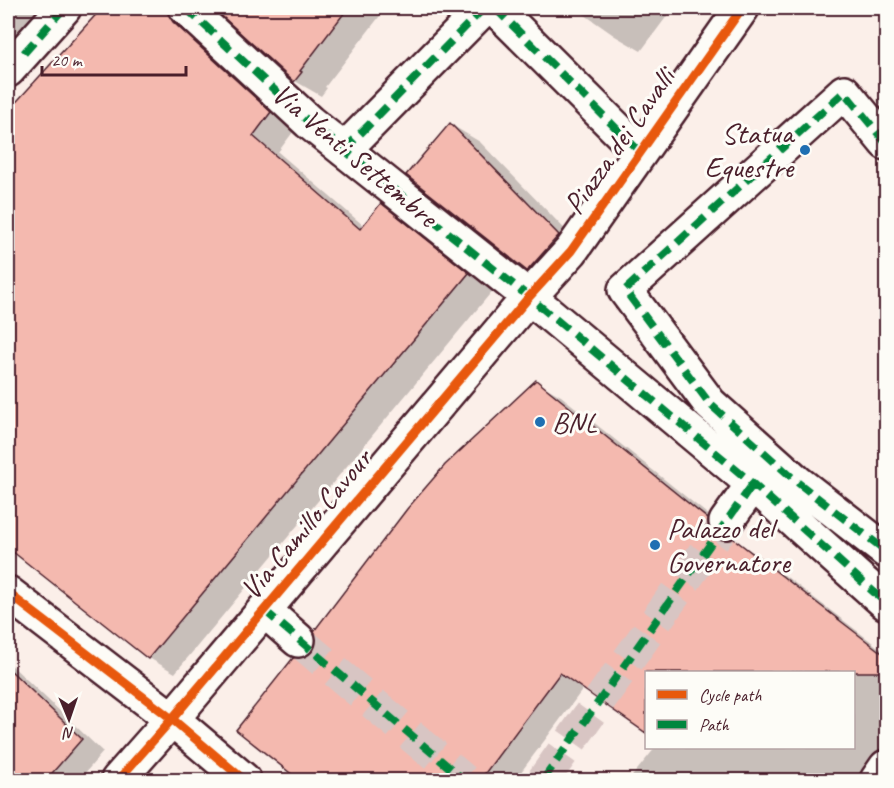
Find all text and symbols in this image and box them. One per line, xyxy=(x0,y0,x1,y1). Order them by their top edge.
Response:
scale bar xyxy=(42,39,186,77)
text: 20 m xyxy=(51,49,84,71)
street label: Piazza dei Cavalli xyxy=(555,58,685,221)
street label: Via Venti Settembre xyxy=(264,75,447,237)
place label: Statua Equestre xyxy=(705,114,796,186)
marker: Statua Equestre xyxy=(798,143,812,157)
place label: BNL xyxy=(552,403,598,441)
marker: BNL xyxy=(533,415,547,429)
street label: Via Camillo Cavour xyxy=(232,439,382,607)
place label: Palazzo del Governatore xyxy=(667,509,792,581)
marker: Palazzo del Governatore xyxy=(648,538,662,552)
legend xyxy=(645,671,855,749)
text: Cycle path xyxy=(699,684,762,706)
north arrow xyxy=(39,689,99,749)
text: Path xyxy=(699,714,729,736)
text: N xyxy=(61,723,75,743)

